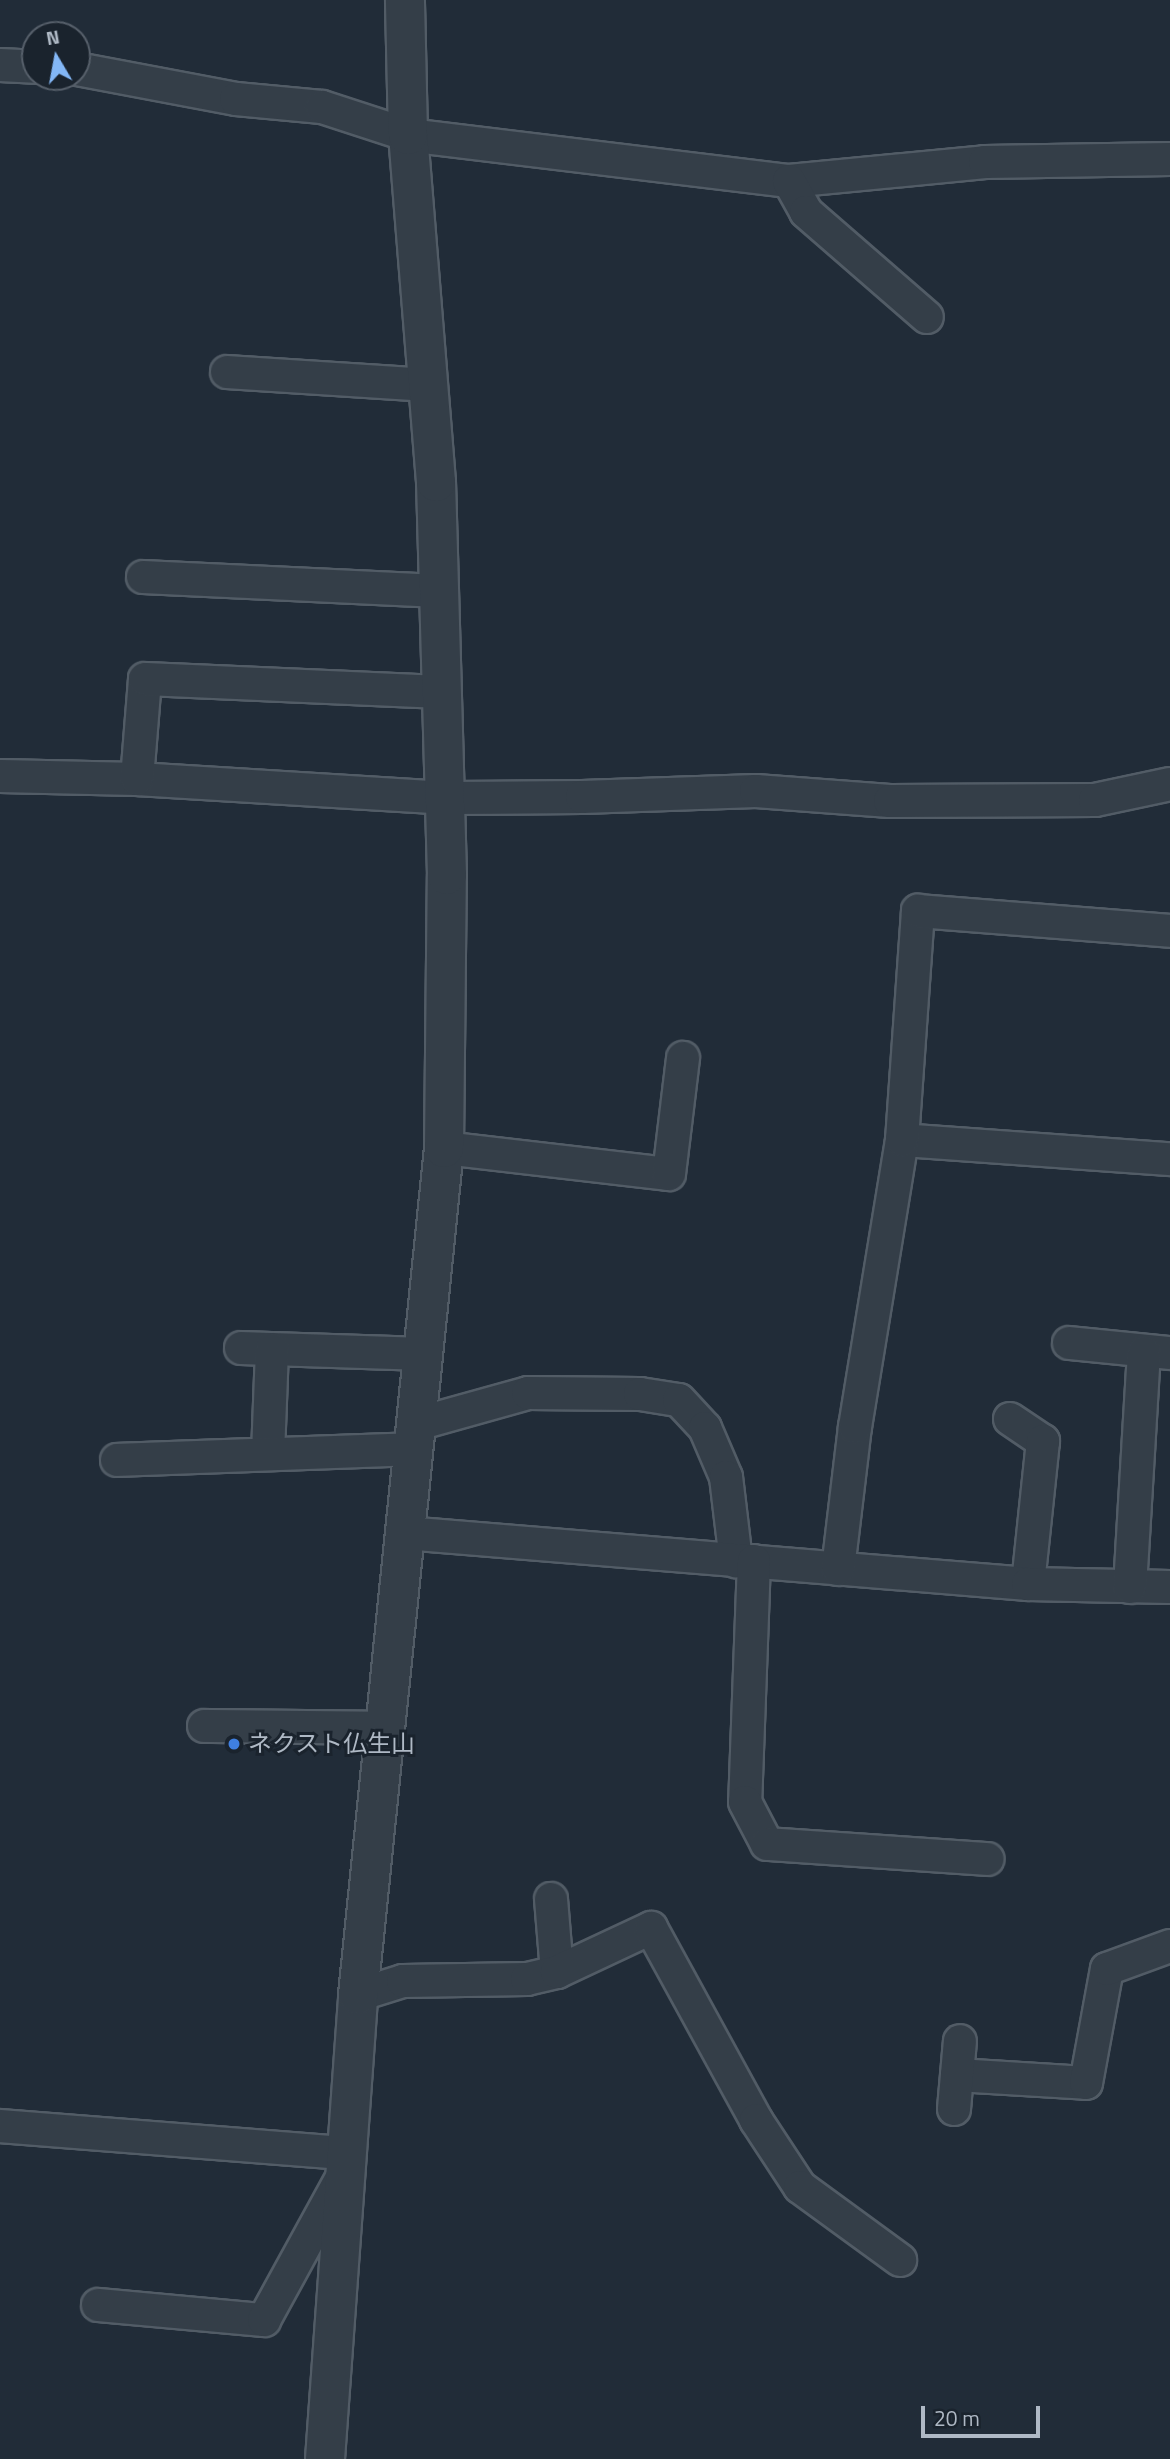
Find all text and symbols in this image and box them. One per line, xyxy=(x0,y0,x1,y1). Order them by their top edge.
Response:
north arrow xyxy=(21,21,91,91)
text: N xyxy=(44,21,62,52)
place label: ネクスト仏生山 xyxy=(248,1730,416,1758)
marker: ネクスト仏生山 xyxy=(226,1736,242,1752)
scale bar xyxy=(925,2392,1044,2436)
text: 20 m xyxy=(934,2402,980,2434)

